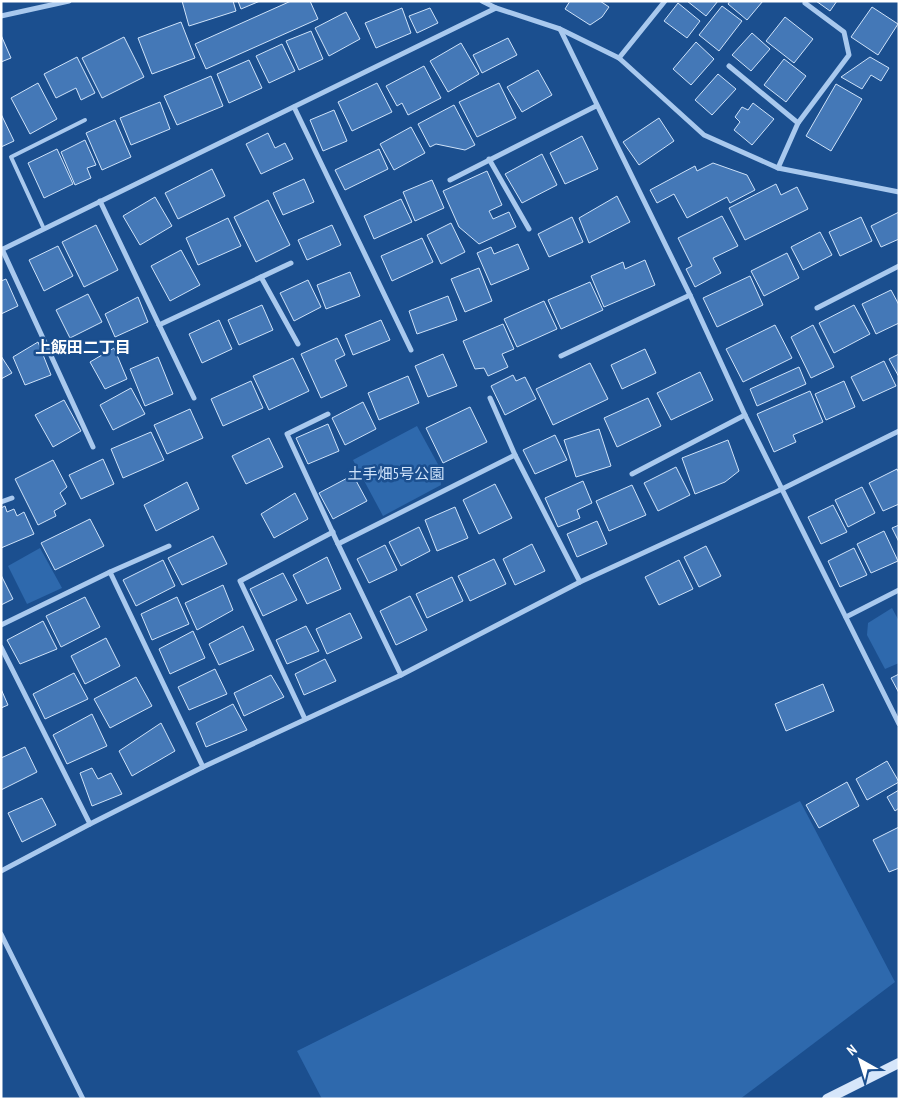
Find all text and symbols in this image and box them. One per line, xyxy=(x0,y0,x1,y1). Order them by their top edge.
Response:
district label: 上飯田二丁目 xyxy=(35,337,131,357)
park label: 土手畑5号公園 xyxy=(348,464,444,483)
north arrow xyxy=(835,1035,885,1085)
text: N xyxy=(843,1041,860,1059)

